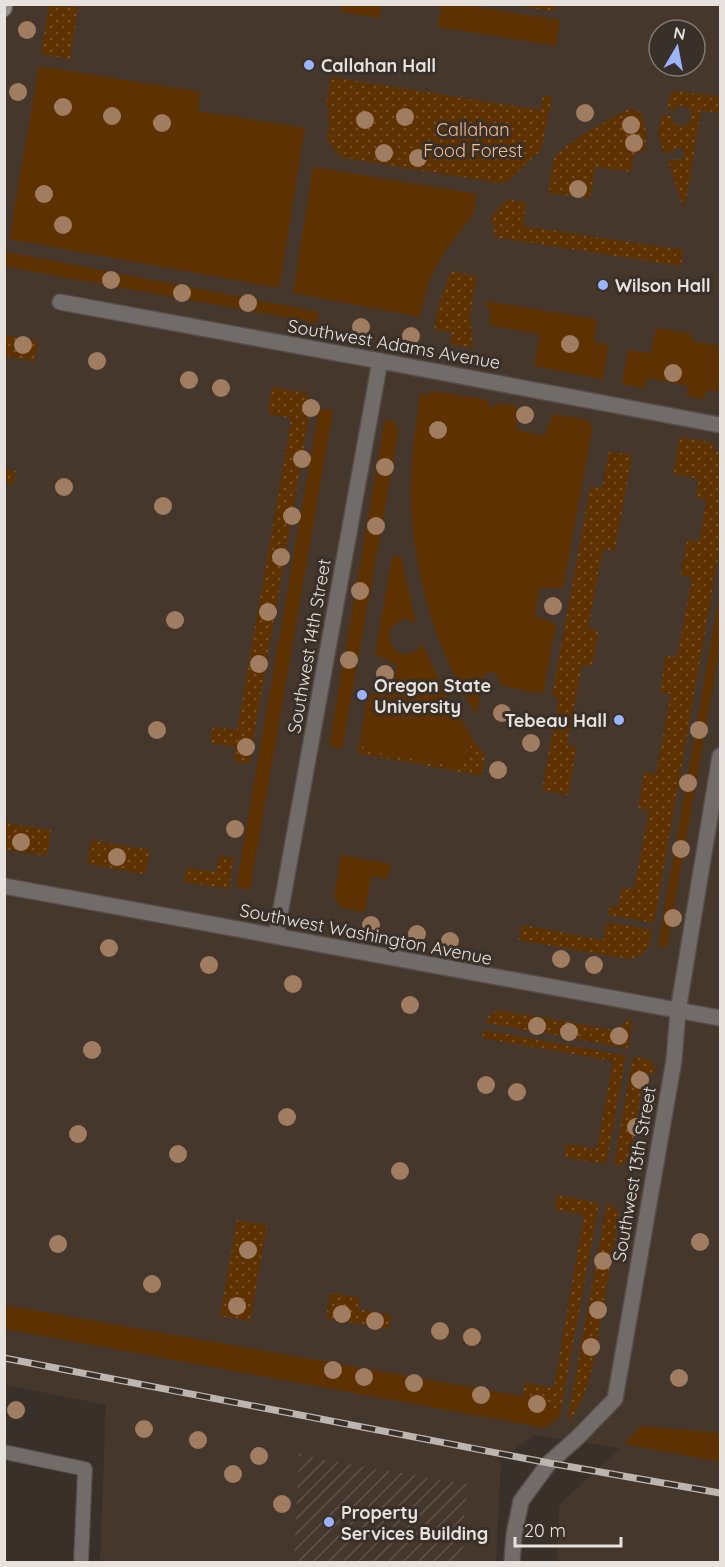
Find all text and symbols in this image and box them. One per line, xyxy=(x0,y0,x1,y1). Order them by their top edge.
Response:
north arrow xyxy=(647,18,707,78)
text: N xyxy=(672,22,687,44)
place label: Callahan Hall xyxy=(321,54,436,77)
marker: Callahan Hall xyxy=(302,58,316,72)
park label: Callahan Food Forest xyxy=(423,118,523,162)
place label: Wilson Hall xyxy=(615,274,711,297)
marker: Wilson Hall xyxy=(596,278,610,292)
street label: Southwest Adams Avenue xyxy=(286,314,502,374)
street label: Southwest 14th Street xyxy=(282,557,336,735)
place label: Oregon State University xyxy=(374,674,491,718)
marker: Oregon State University xyxy=(355,688,369,702)
place label: Tebeau Hall xyxy=(505,709,607,732)
marker: Tebeau Hall xyxy=(612,713,626,727)
street label: Southwest Washington Avenue xyxy=(238,898,494,970)
street label: Southwest 13th Street xyxy=(607,1085,661,1263)
place label: Property Services Building xyxy=(341,1501,488,1545)
scale bar xyxy=(515,1510,622,1548)
marker: Property Services Building xyxy=(322,1515,336,1529)
text: 20 m xyxy=(524,1519,566,1542)

